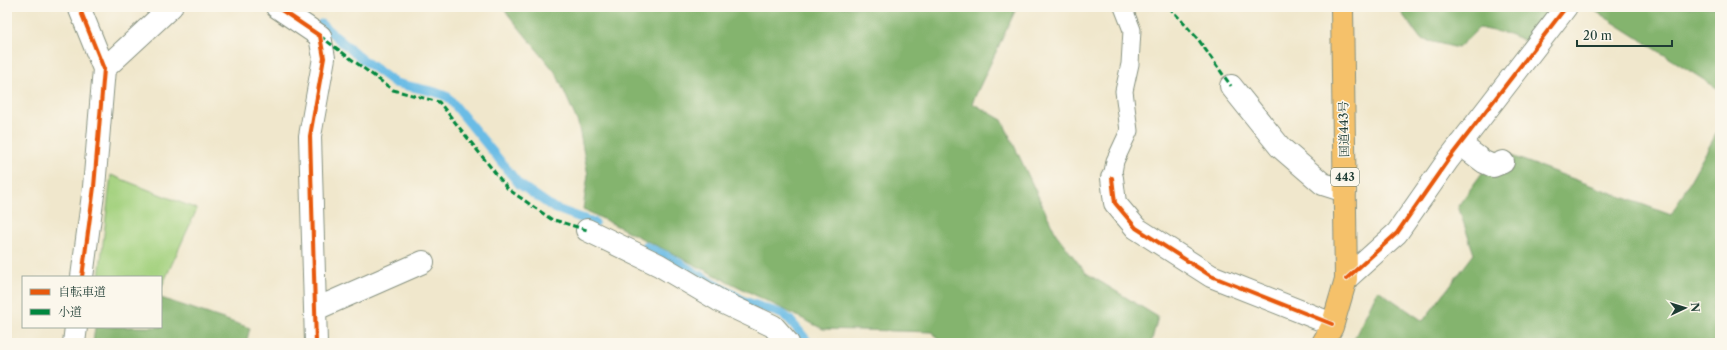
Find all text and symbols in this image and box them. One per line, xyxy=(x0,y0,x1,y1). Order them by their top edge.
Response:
scale bar xyxy=(1577,22,1672,48)
text: 20 m xyxy=(1583,28,1612,43)
street label: 国道443号 xyxy=(1336,101,1351,157)
road number: 443 xyxy=(1331,168,1359,186)
legend xyxy=(22,276,162,328)
text: 自転車道 xyxy=(58,284,106,299)
north arrow xyxy=(1665,288,1705,328)
text: N xyxy=(1688,302,1702,313)
text: 小道 xyxy=(58,304,82,319)

